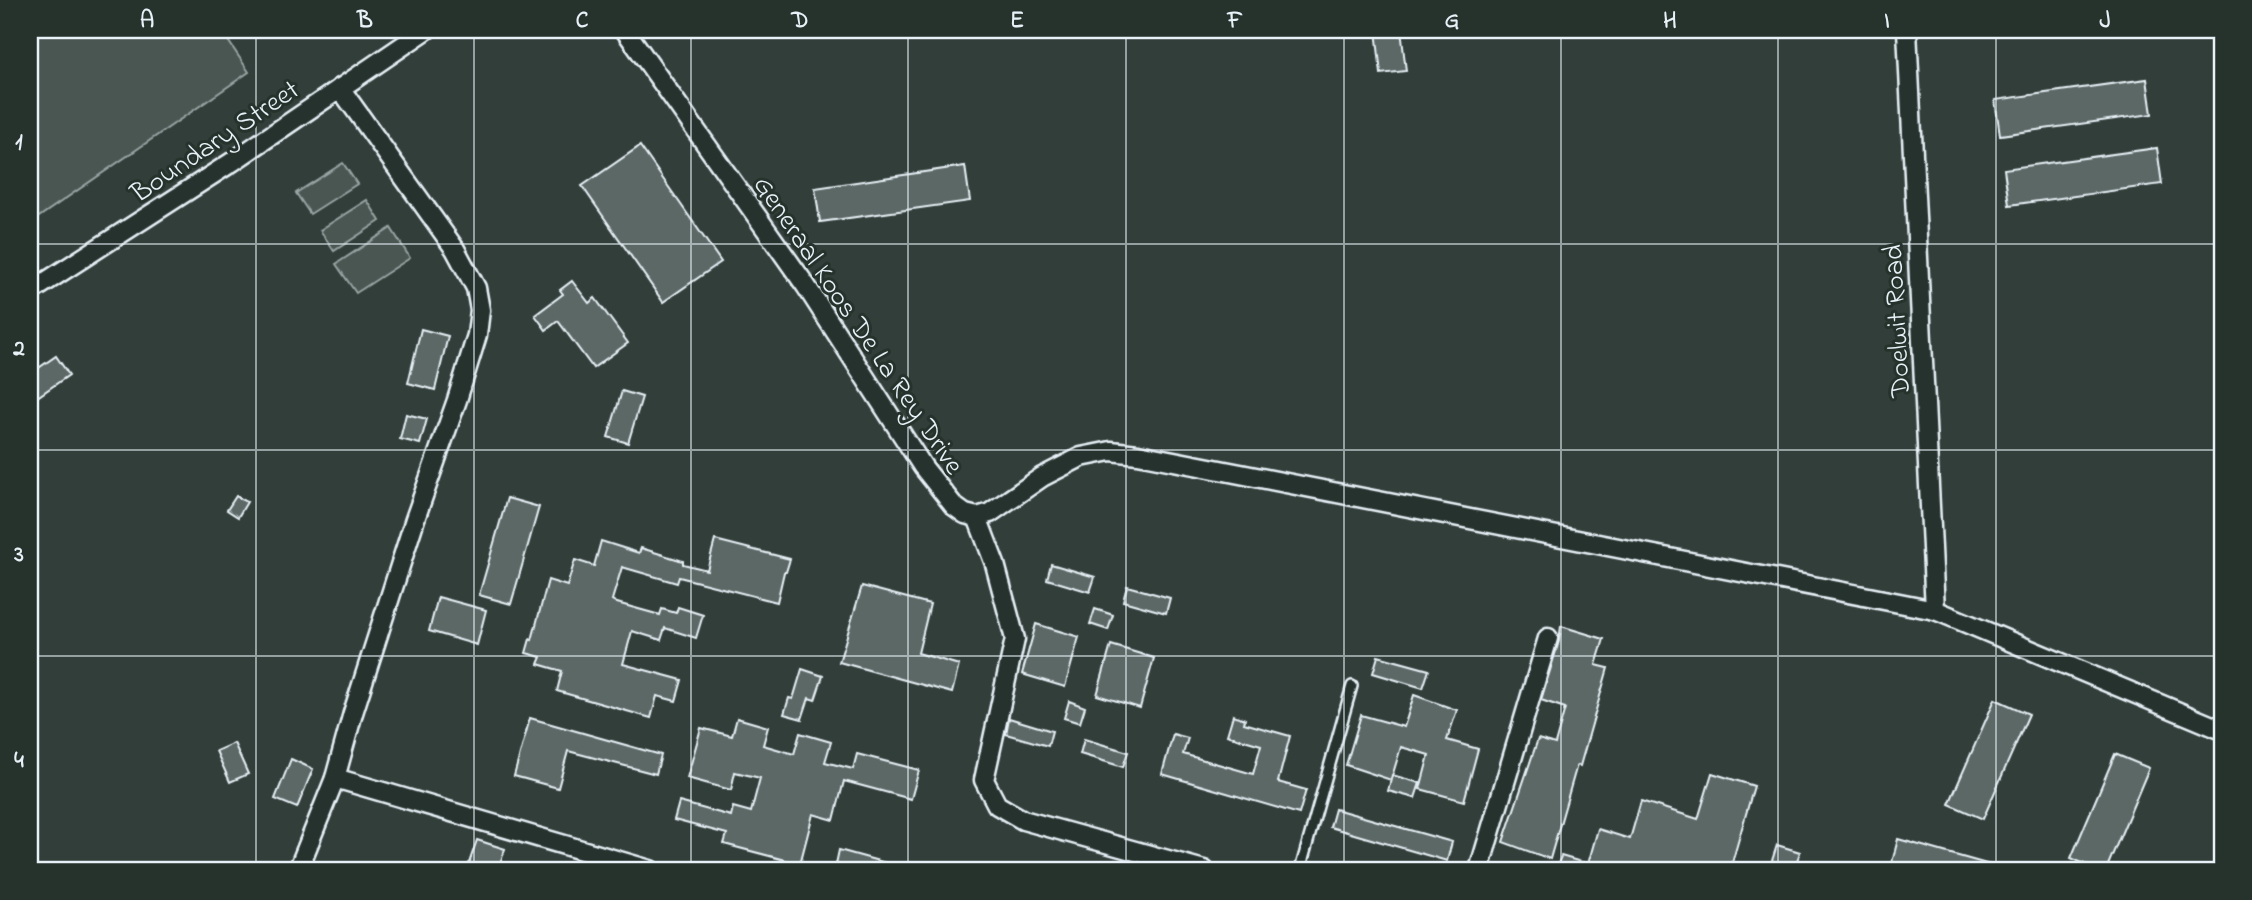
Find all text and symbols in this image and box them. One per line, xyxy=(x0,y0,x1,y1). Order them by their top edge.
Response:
text: A xyxy=(140,5,154,38)
text: B xyxy=(356,5,373,38)
text: C xyxy=(576,5,589,38)
text: D xyxy=(791,5,808,38)
text: E xyxy=(1010,5,1024,38)
text: F xyxy=(1227,5,1243,38)
text: G xyxy=(1445,5,1459,38)
text: H xyxy=(1663,5,1677,38)
text: I xyxy=(1884,5,1890,38)
text: J xyxy=(2099,5,2111,38)
street label: Boundary Street xyxy=(122,71,309,215)
text: 1 xyxy=(15,127,23,160)
street label: Generaal Koos De La Rey Drive xyxy=(741,168,973,484)
street label: Doelwit Road xyxy=(1874,243,1923,399)
text: 2 xyxy=(12,333,25,366)
text: 3 xyxy=(13,539,24,572)
text: 4 xyxy=(14,745,24,778)

